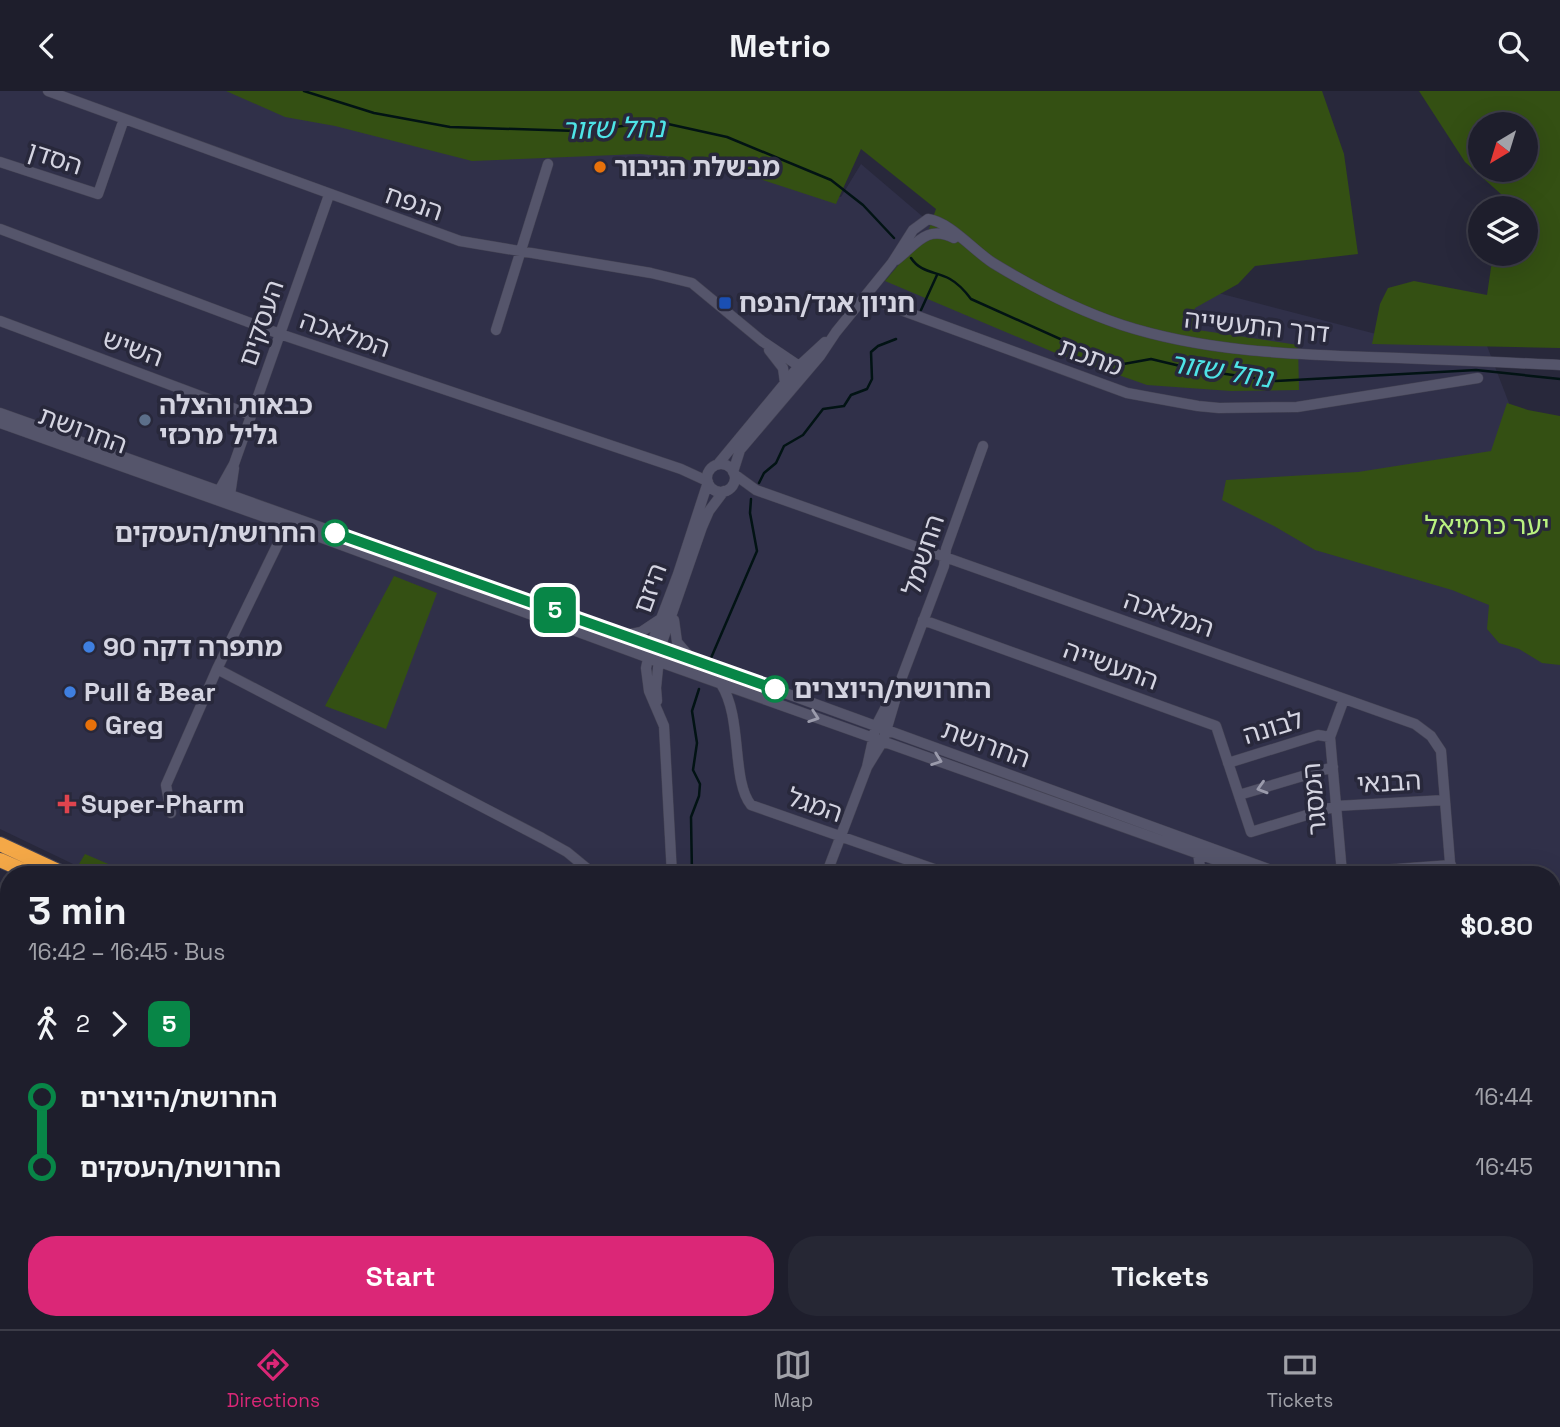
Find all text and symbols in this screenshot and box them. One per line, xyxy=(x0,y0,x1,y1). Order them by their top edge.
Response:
text: Metrio xyxy=(729,26,831,66)
icon: back xyxy=(28,27,66,65)
icon: search xyxy=(1494,27,1532,65)
water label: נחל שזור xyxy=(561,109,667,147)
north arrow xyxy=(1468,112,1538,182)
map controls xyxy=(1468,112,1538,266)
street label: הסדן xyxy=(23,133,87,183)
place label: מבשלת הגיבור xyxy=(614,150,780,184)
marker: מבשלת הגיבור xyxy=(592,159,608,175)
street label: הנפח xyxy=(381,177,447,229)
button: layers xyxy=(1468,196,1538,266)
street label: העסקים xyxy=(230,276,292,370)
place label: חניון אגד/הנפח xyxy=(739,286,915,320)
marker: חניון אגד/הנפח xyxy=(717,295,733,311)
street label: דרך התעשייה xyxy=(1183,301,1331,351)
street label: המלאכה xyxy=(295,303,395,365)
street label: השיש xyxy=(98,321,168,375)
street label: מתכת xyxy=(1054,330,1128,384)
water label: נחל שזור xyxy=(1167,344,1277,396)
place label: כבאות והצלה גליל מרכזי xyxy=(159,388,313,452)
street label: החרושת xyxy=(34,398,132,462)
marker: כבאות והצלה גליל מרכזי xyxy=(137,412,153,428)
park label: יער כרמיאל xyxy=(1425,508,1549,542)
street label: החשמל xyxy=(894,510,952,600)
place label: החרושת/העסקים xyxy=(115,516,316,550)
marker: החרושת/העסקים xyxy=(322,520,348,546)
street label: היזם xyxy=(625,559,675,617)
street label: המלאכה xyxy=(1119,583,1219,645)
line badge: 5 xyxy=(532,587,578,633)
text: 5 xyxy=(548,594,562,625)
place label: מתפרה דקה 90 xyxy=(103,630,282,664)
street label: התעשייה xyxy=(1059,632,1163,698)
marker: מתפרה דקה 90 xyxy=(81,639,97,655)
place label: החרושת/היוצרים xyxy=(794,672,991,706)
place label: Pull & Bear xyxy=(84,675,216,709)
marker: החרושת/היוצרים xyxy=(762,676,788,702)
marker: Pull & Bear xyxy=(62,684,78,700)
street label: לבונה xyxy=(1239,702,1307,752)
place label: Greg xyxy=(105,708,164,742)
one-way arrow xyxy=(808,709,820,723)
street label: החרושת xyxy=(937,712,1035,776)
marker: Greg xyxy=(83,717,99,733)
one-way arrow xyxy=(931,752,943,766)
street label: המסגר xyxy=(1294,761,1334,837)
street label: הבנאי xyxy=(1356,763,1422,801)
street label: המגל xyxy=(783,780,847,830)
one-way arrow xyxy=(1257,780,1269,795)
place label: Super-Pharm xyxy=(81,787,245,821)
marker: Super-Pharm xyxy=(59,796,75,812)
text: 3 min xyxy=(28,887,127,935)
text: $0.80 xyxy=(1461,909,1533,943)
text: 16:42 – 16:45 · Bus xyxy=(28,937,225,967)
icon: walk xyxy=(28,1005,66,1043)
icon: forward xyxy=(100,1005,138,1043)
text: 5 xyxy=(162,1008,176,1039)
text: 2 xyxy=(76,1009,90,1039)
text: החרושת/היוצרים xyxy=(80,1081,277,1115)
text: 16:44 xyxy=(1475,1082,1533,1112)
text: החרושת/העסקים xyxy=(80,1151,281,1185)
text: 16:45 xyxy=(1475,1152,1533,1182)
button: Start xyxy=(28,1236,774,1316)
button: Tickets xyxy=(788,1236,1533,1316)
tab: Directions xyxy=(227,1346,320,1413)
tab: Map xyxy=(774,1346,813,1413)
tab: Tickets xyxy=(1267,1346,1333,1413)

